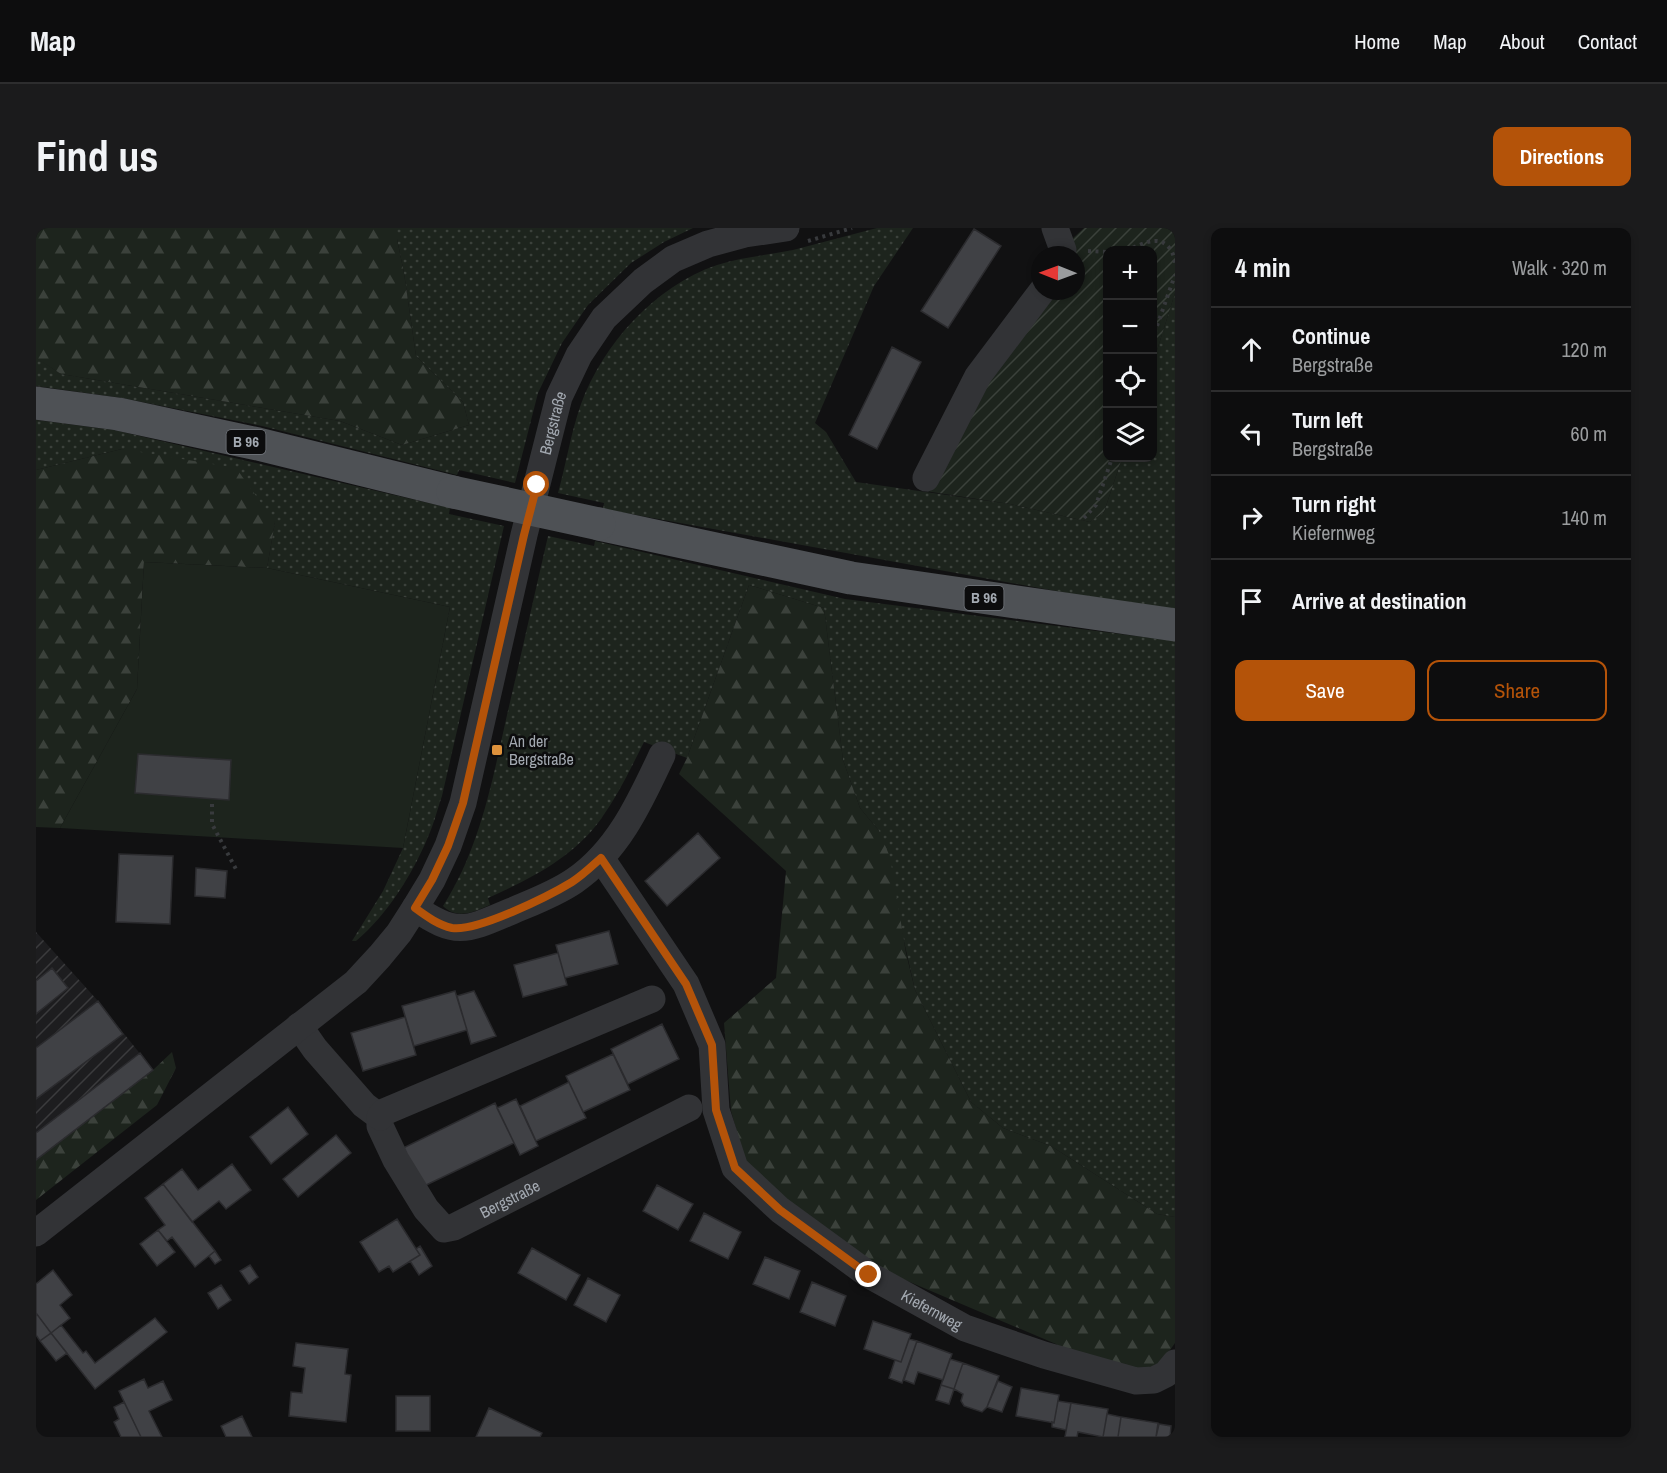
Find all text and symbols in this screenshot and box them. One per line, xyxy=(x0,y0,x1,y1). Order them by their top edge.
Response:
text: Map xyxy=(30,22,76,60)
text: Home xyxy=(1354,27,1400,56)
text: Map xyxy=(1433,27,1467,56)
text: About xyxy=(1500,27,1545,56)
text: Contact xyxy=(1578,27,1637,56)
button: Directions xyxy=(1493,127,1631,186)
text: Find us xyxy=(36,128,158,184)
north arrow xyxy=(1031,246,1085,300)
map controls xyxy=(1103,246,1157,462)
button: + xyxy=(1103,246,1157,300)
text: 4 min xyxy=(1235,250,1291,285)
text: Walk · 320 m xyxy=(1512,254,1607,281)
button: − xyxy=(1103,300,1157,354)
text: Continue xyxy=(1292,321,1370,351)
icon: ahead xyxy=(1235,333,1268,366)
text: 120 m xyxy=(1561,336,1607,363)
text: Bergstraße xyxy=(1292,351,1373,378)
button: locate xyxy=(1103,354,1157,408)
street label: Bergstraße xyxy=(534,387,571,457)
text: Turn left xyxy=(1292,405,1363,435)
button: layers xyxy=(1103,408,1157,462)
icon: left xyxy=(1235,417,1268,450)
text: 60 m xyxy=(1571,420,1607,447)
road number: B 96 xyxy=(226,430,266,454)
text: Bergstraße xyxy=(1292,435,1373,462)
route start xyxy=(523,471,549,497)
text: Turn right xyxy=(1292,489,1376,519)
icon: right xyxy=(1235,501,1268,534)
text: 140 m xyxy=(1561,504,1607,531)
text: Kiefernweg xyxy=(1292,519,1375,546)
icon: arrive xyxy=(1235,585,1268,618)
road number: B 96 xyxy=(964,586,1004,610)
text: Arrive at destination xyxy=(1292,586,1466,616)
button: Save xyxy=(1235,660,1415,721)
button: Share xyxy=(1427,660,1607,721)
place label: An der Bergstraße xyxy=(508,730,574,770)
marker: An der Bergstraße xyxy=(490,743,504,757)
street label: Bergstraße xyxy=(476,1174,544,1223)
route end xyxy=(855,1261,881,1287)
street label: Kiefernweg xyxy=(897,1284,967,1336)

